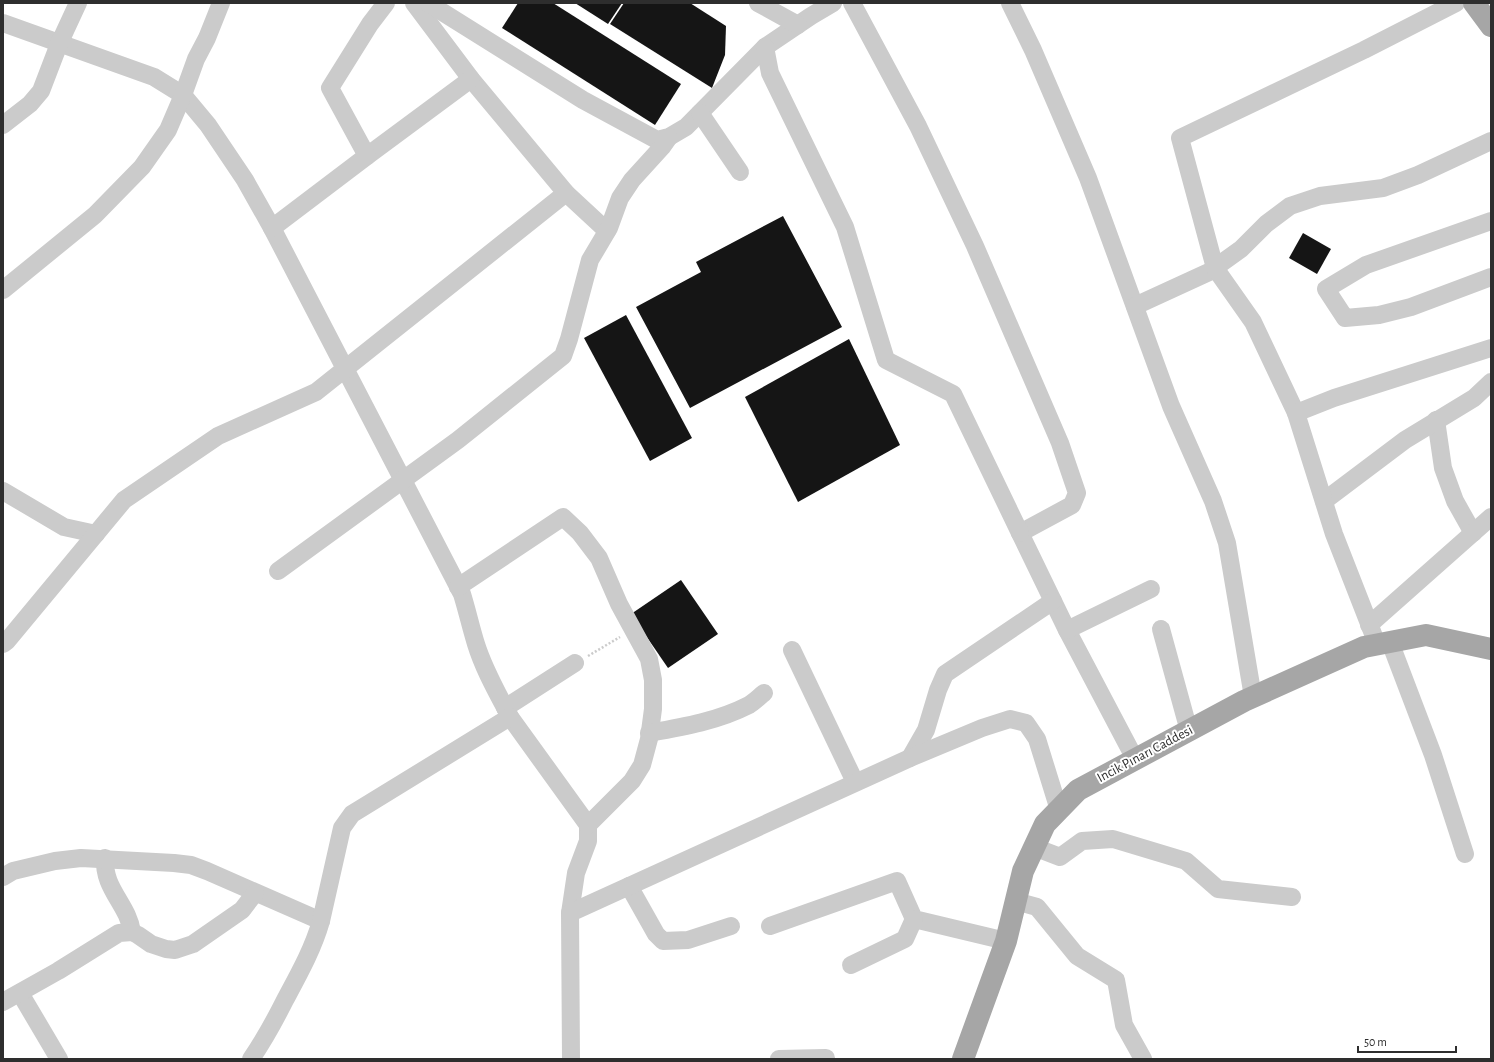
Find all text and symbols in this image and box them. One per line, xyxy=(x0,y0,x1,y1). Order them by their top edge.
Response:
street label: Incik Pınarı Caddesi xyxy=(1095,723,1195,785)
scale bar xyxy=(1358,1028,1456,1054)
text: 50 m xyxy=(1364,1036,1387,1048)

